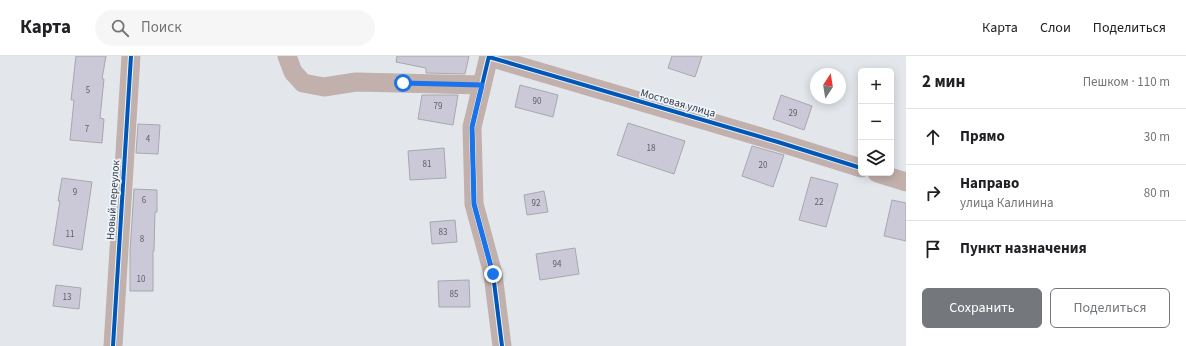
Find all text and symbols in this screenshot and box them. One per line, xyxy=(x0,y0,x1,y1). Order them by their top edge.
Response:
search box xyxy=(95,10,375,46)
text: Карта xyxy=(20,14,71,41)
icon: search xyxy=(109,17,131,39)
text: Поиск xyxy=(141,17,182,38)
text: Карта xyxy=(982,18,1018,38)
text: Слои xyxy=(1040,18,1071,38)
text: Поделиться xyxy=(1093,18,1166,38)
north arrow xyxy=(810,68,846,104)
map controls xyxy=(858,68,894,176)
button: + xyxy=(858,68,894,104)
text: 2 мин xyxy=(922,70,965,94)
text: Пешком · 110 m xyxy=(1083,73,1170,91)
route start xyxy=(394,74,412,92)
house number: 5 xyxy=(86,84,91,97)
street label: Мостовая улица xyxy=(639,85,717,121)
house number: 90 xyxy=(533,95,542,108)
house number: 79 xyxy=(434,100,443,113)
button: − xyxy=(858,104,894,140)
house number: 29 xyxy=(789,107,798,120)
house number: 7 xyxy=(85,123,90,136)
icon: ahead xyxy=(922,126,944,148)
text: Прямо xyxy=(960,126,1005,147)
text: 30 m xyxy=(1144,128,1170,146)
house number: 4 xyxy=(146,133,151,146)
button: layers xyxy=(858,140,894,176)
house number: 18 xyxy=(647,142,656,155)
house number: 81 xyxy=(423,158,431,171)
street label: Новый переулок xyxy=(103,159,123,240)
house number: 20 xyxy=(759,159,768,172)
text: Направо xyxy=(960,173,1019,194)
icon: right xyxy=(922,182,944,204)
text: 80 m xyxy=(1144,184,1170,202)
house number: 9 xyxy=(73,186,78,199)
house number: 6 xyxy=(142,194,147,207)
text: улица Калинина xyxy=(960,194,1054,212)
house number: 22 xyxy=(815,196,824,209)
house number: 92 xyxy=(532,197,541,210)
house number: 83 xyxy=(439,226,448,239)
house number: 11 xyxy=(66,228,74,241)
house number: 8 xyxy=(140,233,145,246)
icon: arrive xyxy=(922,238,944,260)
text: Пункт назначения xyxy=(960,238,1087,259)
house number: 94 xyxy=(553,258,562,271)
route end xyxy=(484,265,502,283)
house number: 10 xyxy=(137,273,146,286)
house number: 85 xyxy=(450,288,459,301)
button: Сохранить xyxy=(922,288,1042,328)
button: Поделиться xyxy=(1050,288,1170,328)
house number: 13 xyxy=(63,291,72,304)

